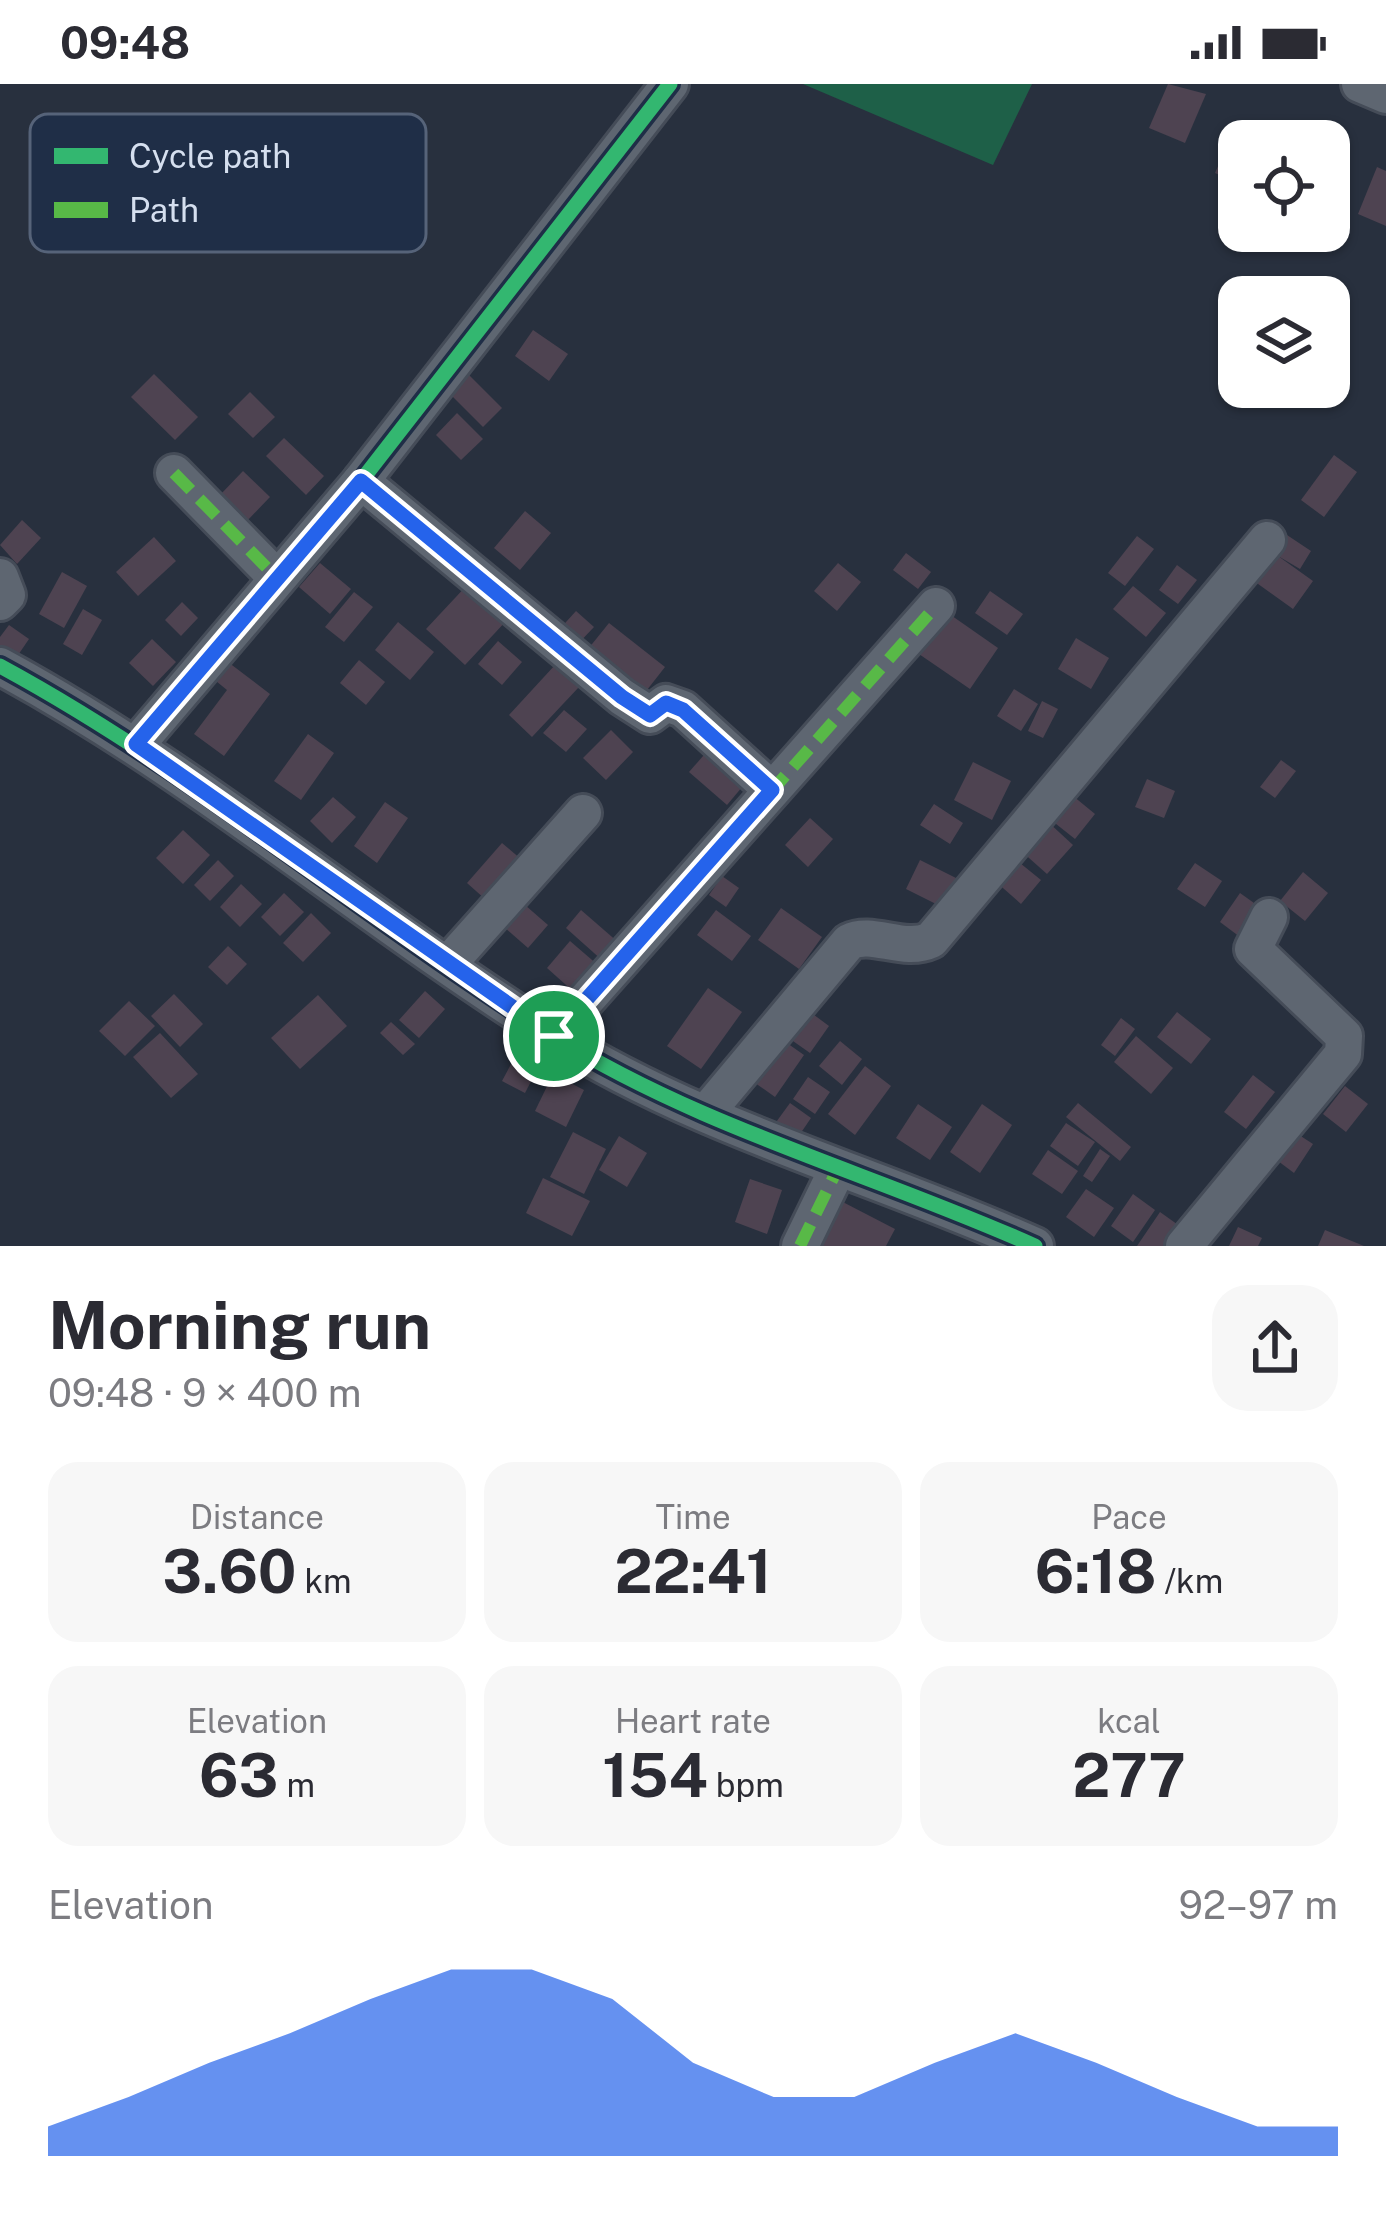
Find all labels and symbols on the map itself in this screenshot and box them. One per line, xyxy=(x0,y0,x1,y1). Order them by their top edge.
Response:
legend xyxy=(30,114,426,252)
text: Cycle path xyxy=(129,137,291,175)
text: Path xyxy=(129,191,199,229)
pin xyxy=(503,985,605,1087)

